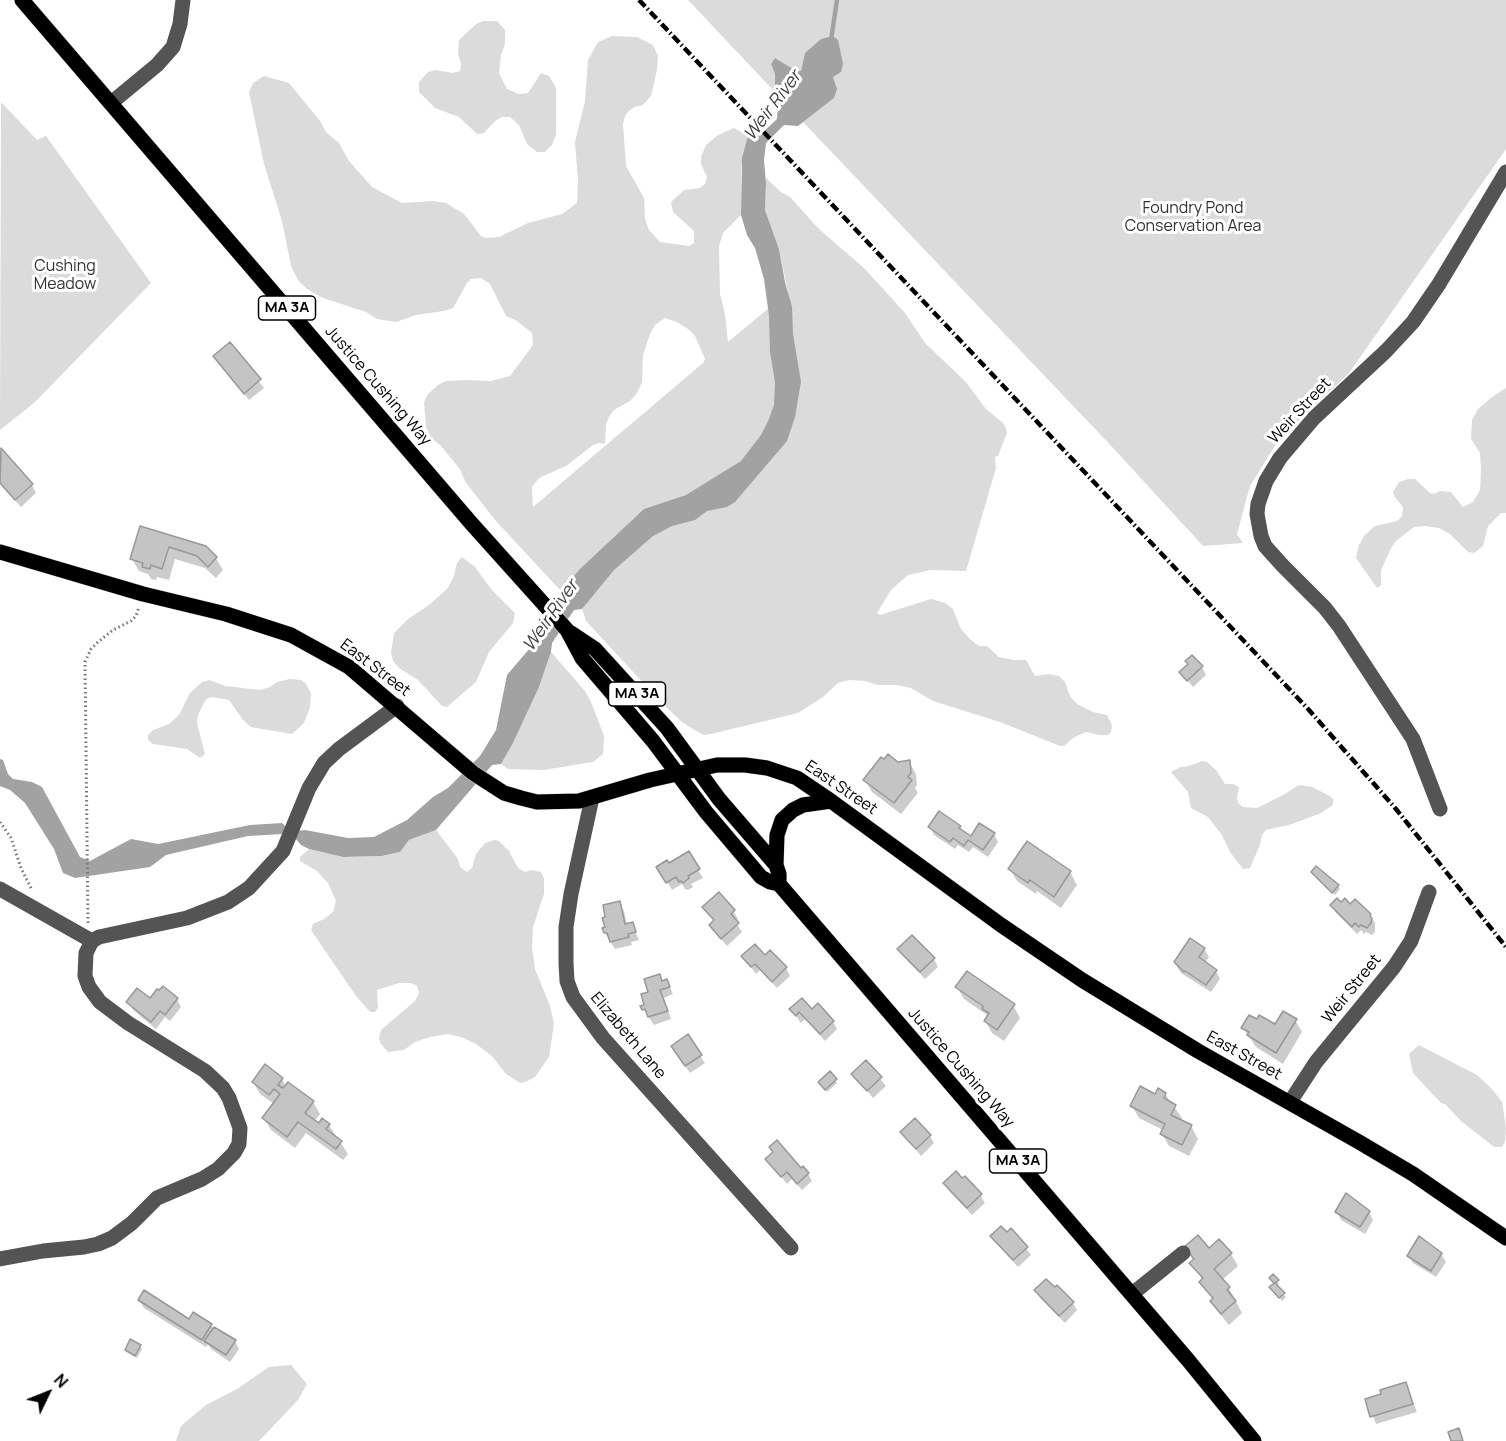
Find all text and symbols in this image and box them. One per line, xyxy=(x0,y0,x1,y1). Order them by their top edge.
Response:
water label: Weir River xyxy=(740,67,806,145)
park label: Foundry Pond Conservation Area xyxy=(1125,199,1261,237)
park label: Cushing Meadow xyxy=(34,257,96,295)
road number: MA 3A xyxy=(258,296,316,320)
street label: Justice Cushing Way xyxy=(321,322,435,450)
street label: Weir Street xyxy=(1265,374,1335,448)
water label: Weir River xyxy=(519,576,583,656)
street label: East Street xyxy=(336,635,414,701)
road number: MA 3A xyxy=(608,682,666,706)
street label: East Street xyxy=(801,757,881,819)
street label: Weir Street xyxy=(1318,951,1386,1027)
street label: Elizabeth Lane xyxy=(586,989,670,1083)
street label: Justice Cushing Way xyxy=(904,1004,1018,1132)
street label: East Street xyxy=(1203,1027,1285,1085)
road number: MA 3A xyxy=(990,1149,1046,1173)
north arrow xyxy=(18,1363,78,1423)
text: N xyxy=(49,1369,73,1392)

